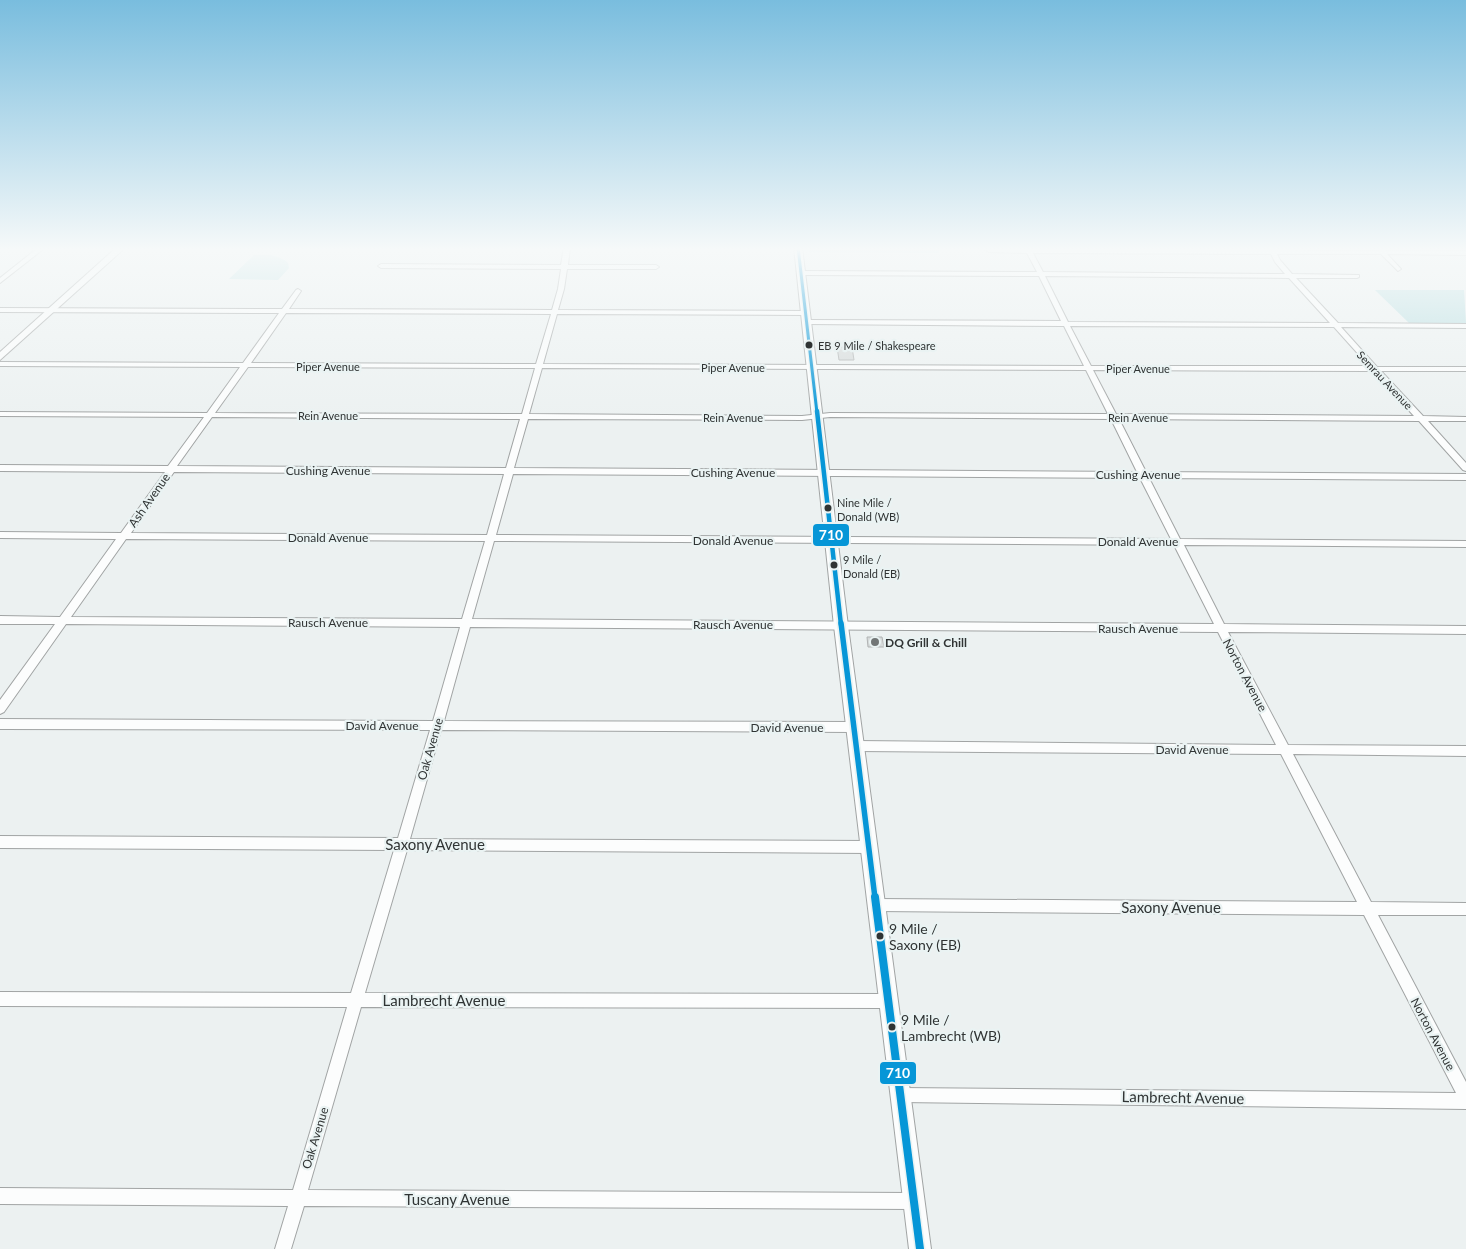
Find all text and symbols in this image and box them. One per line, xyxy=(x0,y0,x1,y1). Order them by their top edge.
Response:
place label: EB 9 Mile / Shakespeare xyxy=(818,339,936,352)
marker: EB 9 Mile / Shakespeare xyxy=(804,340,814,350)
street label: Semrau Avenue xyxy=(1355,348,1416,412)
street label: Piper Avenue xyxy=(296,360,360,373)
street label: Piper Avenue xyxy=(701,361,765,374)
street label: Piper Avenue xyxy=(1106,362,1170,375)
street label: Rein Avenue xyxy=(298,409,358,422)
street label: Rein Avenue xyxy=(703,411,763,424)
street label: Rein Avenue xyxy=(1108,411,1168,424)
street label: Cushing Avenue xyxy=(286,463,370,478)
street label: Cushing Avenue xyxy=(691,465,775,480)
street label: Cushing Avenue xyxy=(1096,467,1180,482)
street label: Ash Avenue xyxy=(125,470,173,530)
place label: Nine Mile / Donald (WB) xyxy=(837,496,899,523)
marker: Nine Mile / Donald (WB) xyxy=(823,503,833,513)
line badge: 710 xyxy=(812,523,850,547)
text: 710 xyxy=(819,526,843,543)
street label: Donald Avenue xyxy=(288,530,368,545)
street label: Donald Avenue xyxy=(693,533,773,548)
street label: Donald Avenue xyxy=(1098,534,1178,549)
place label: 9 Mile / Donald (EB) xyxy=(843,553,900,580)
marker: 9 Mile / Donald (EB) xyxy=(829,560,839,570)
street label: Rausch Avenue xyxy=(288,615,368,630)
street label: Rausch Avenue xyxy=(693,617,773,632)
street label: Rausch Avenue xyxy=(1098,621,1178,636)
place label: DQ Grill & Chill xyxy=(885,635,967,650)
marker: DQ Grill & Chill xyxy=(869,636,881,648)
street label: Norton Avenue xyxy=(1220,636,1270,714)
street label: Oak Avenue xyxy=(414,716,446,782)
street label: David Avenue xyxy=(346,718,419,733)
street label: David Avenue xyxy=(751,720,824,735)
street label: David Avenue xyxy=(1156,742,1229,757)
street label: Saxony Avenue xyxy=(385,835,485,853)
street label: Saxony Avenue xyxy=(1121,898,1221,916)
place label: 9 Mile / Saxony (EB) xyxy=(889,920,961,953)
marker: 9 Mile / Saxony (EB) xyxy=(875,931,885,941)
street label: Lambrecht Avenue xyxy=(383,991,505,1009)
street label: Norton Avenue xyxy=(1408,995,1458,1073)
place label: 9 Mile / Lambrecht (WB) xyxy=(901,1011,1001,1044)
marker: 9 Mile / Lambrecht (WB) xyxy=(887,1022,897,1032)
line badge: 710 xyxy=(879,1061,917,1085)
text: 710 xyxy=(886,1064,910,1081)
street label: Lambrecht Avenue xyxy=(1121,1087,1245,1107)
street label: Oak Avenue xyxy=(298,1105,332,1171)
street label: Tuscany Avenue xyxy=(404,1190,510,1208)

